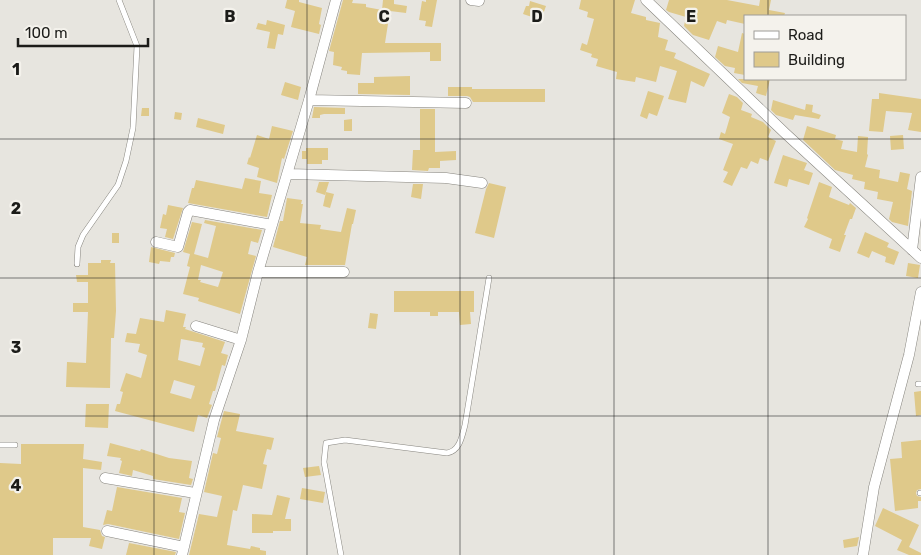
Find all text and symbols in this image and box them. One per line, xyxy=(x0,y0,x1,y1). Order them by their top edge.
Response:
text: B xyxy=(224,7,236,26)
text: C xyxy=(378,7,390,26)
text: D xyxy=(531,7,543,26)
text: E xyxy=(686,7,696,26)
scale bar xyxy=(18,15,148,47)
legend xyxy=(744,15,906,80)
text: 100 m xyxy=(25,24,67,42)
text: Road xyxy=(788,26,824,44)
text: Building xyxy=(788,51,845,69)
text: 1 xyxy=(12,60,20,79)
text: 2 xyxy=(11,199,21,218)
text: 3 xyxy=(11,338,21,357)
text: 4 xyxy=(11,476,22,495)

